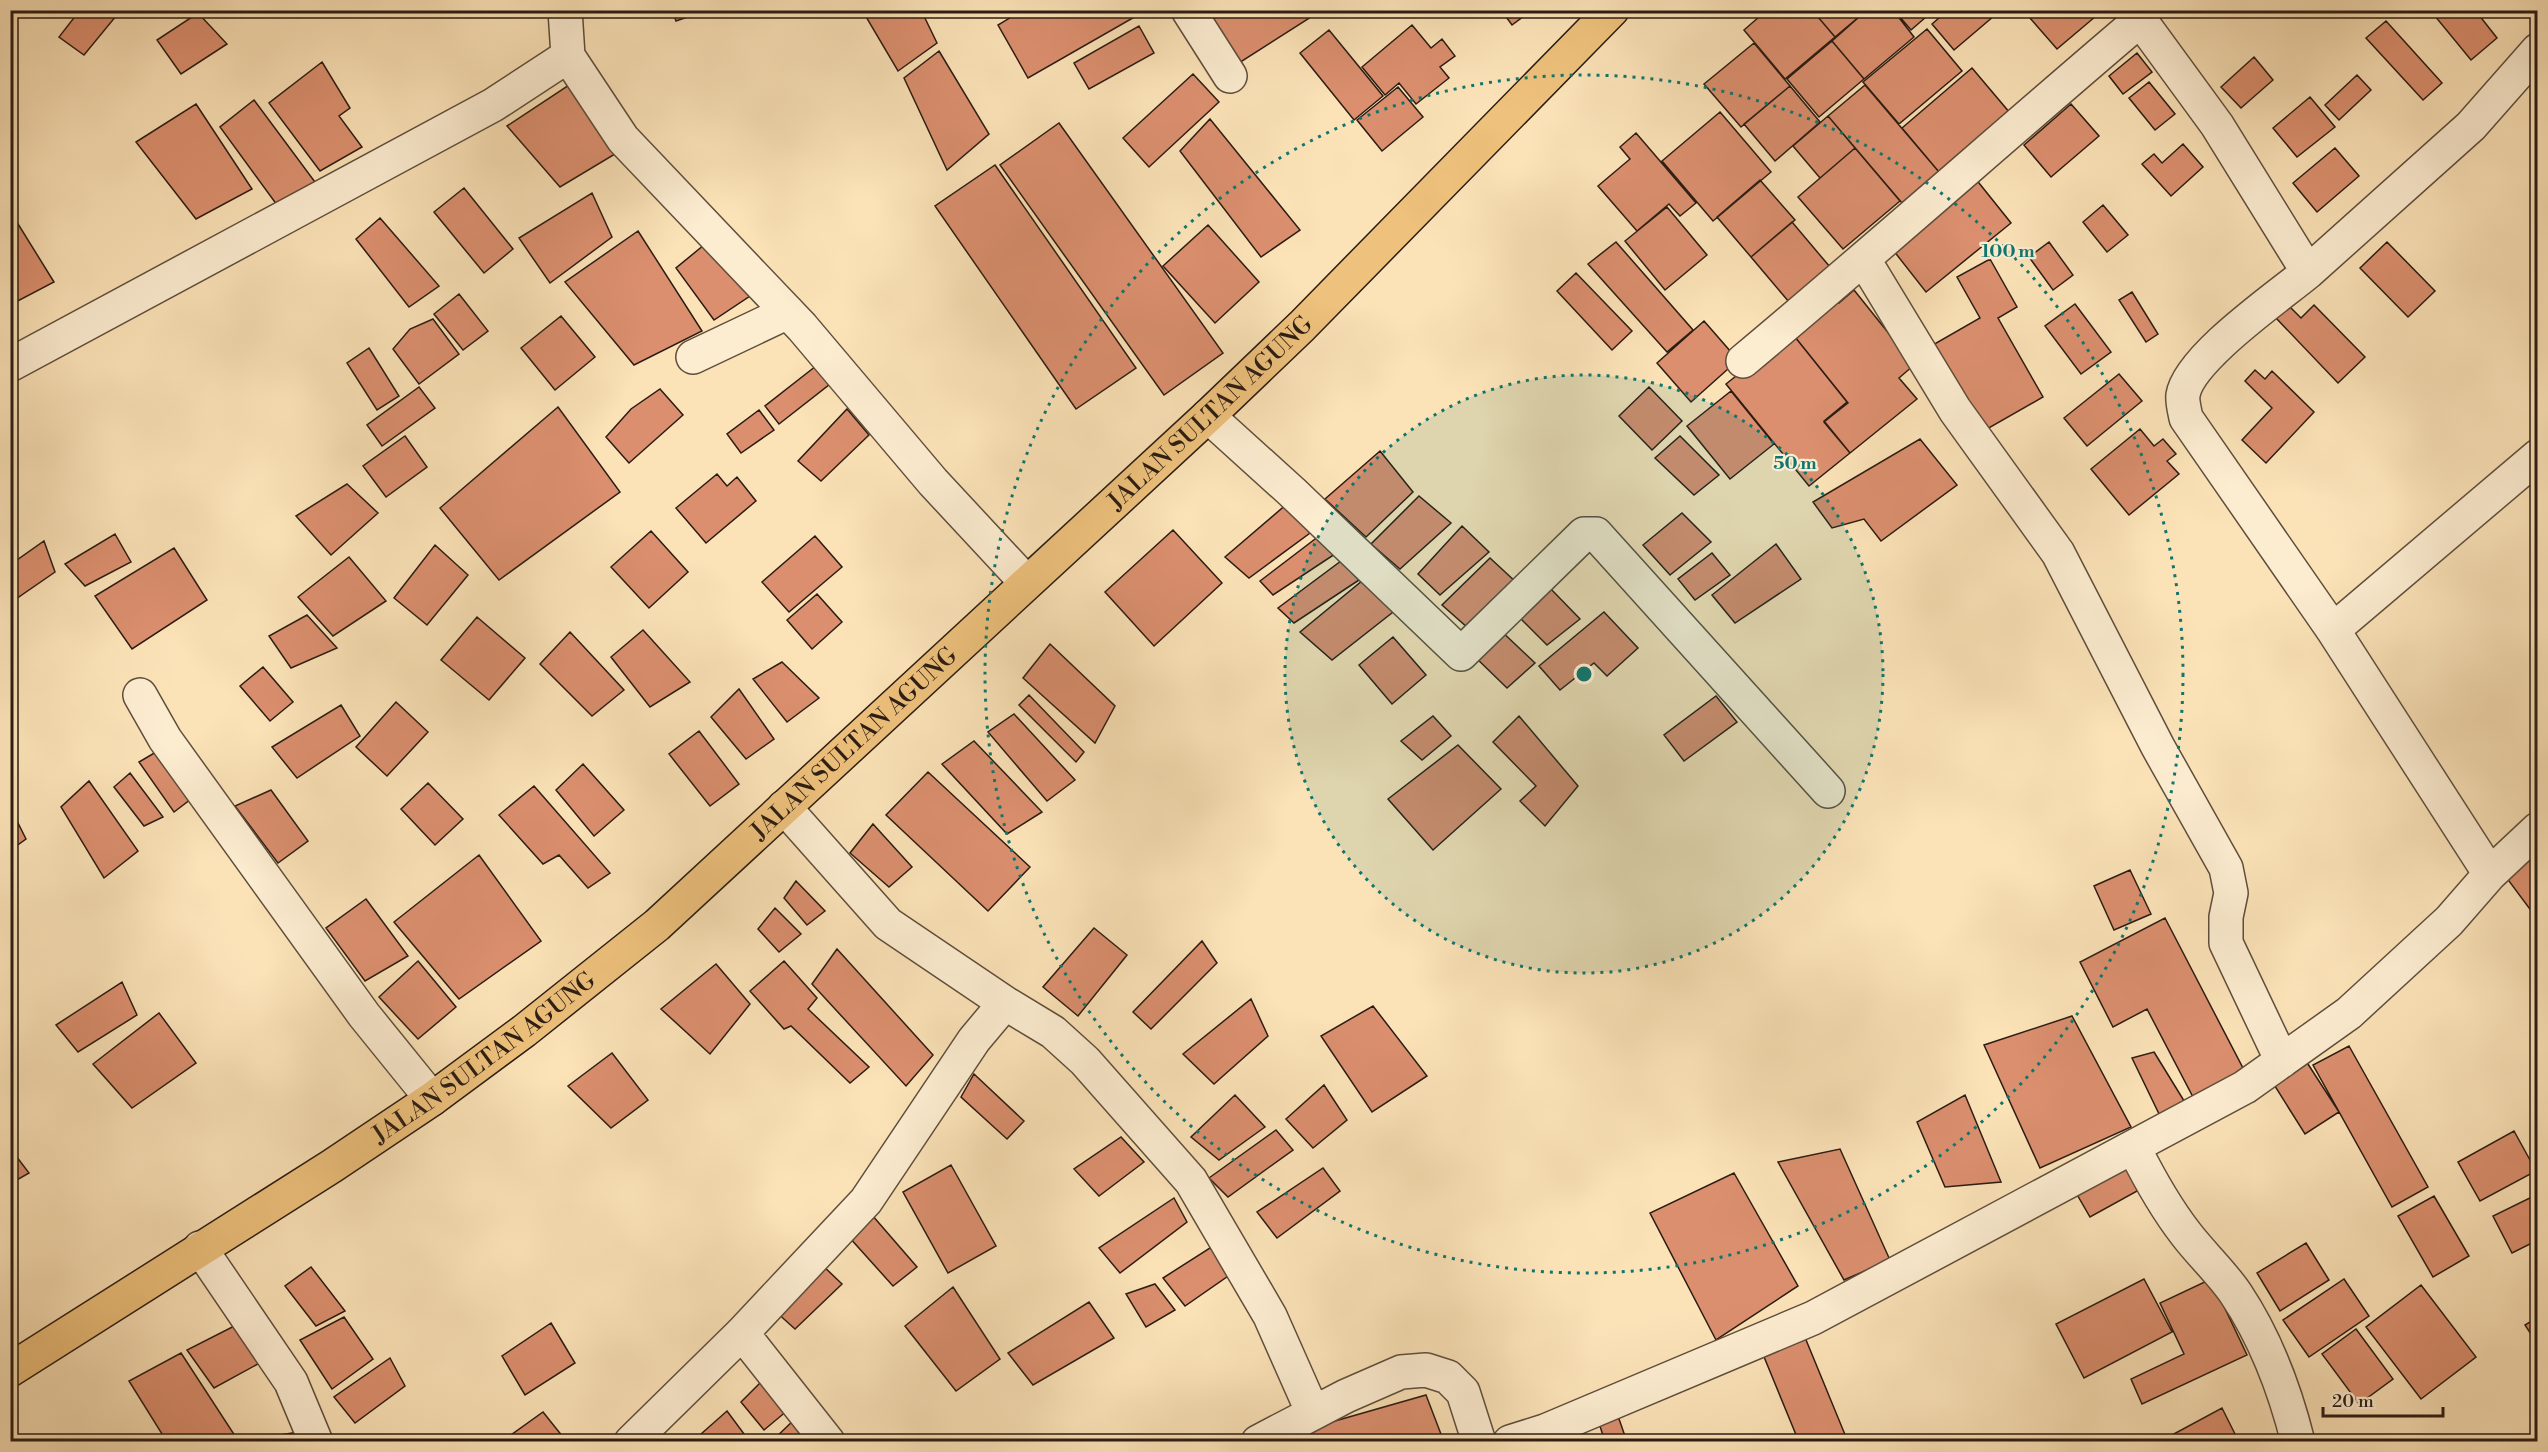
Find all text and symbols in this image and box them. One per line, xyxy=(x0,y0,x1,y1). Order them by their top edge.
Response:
text: 100 m xyxy=(1981,240,2035,263)
street label: JALAN SULTAN AGUNG xyxy=(1101,310,1320,518)
text: 50 m xyxy=(1773,452,1817,475)
street label: JALAN SULTAN AGUNG xyxy=(744,641,964,847)
centre of rings xyxy=(1574,664,1594,684)
street label: JALAN SULTAN AGUNG xyxy=(366,966,602,1151)
scale bar xyxy=(2323,1380,2443,1418)
text: 20 m xyxy=(2332,1390,2374,1413)

